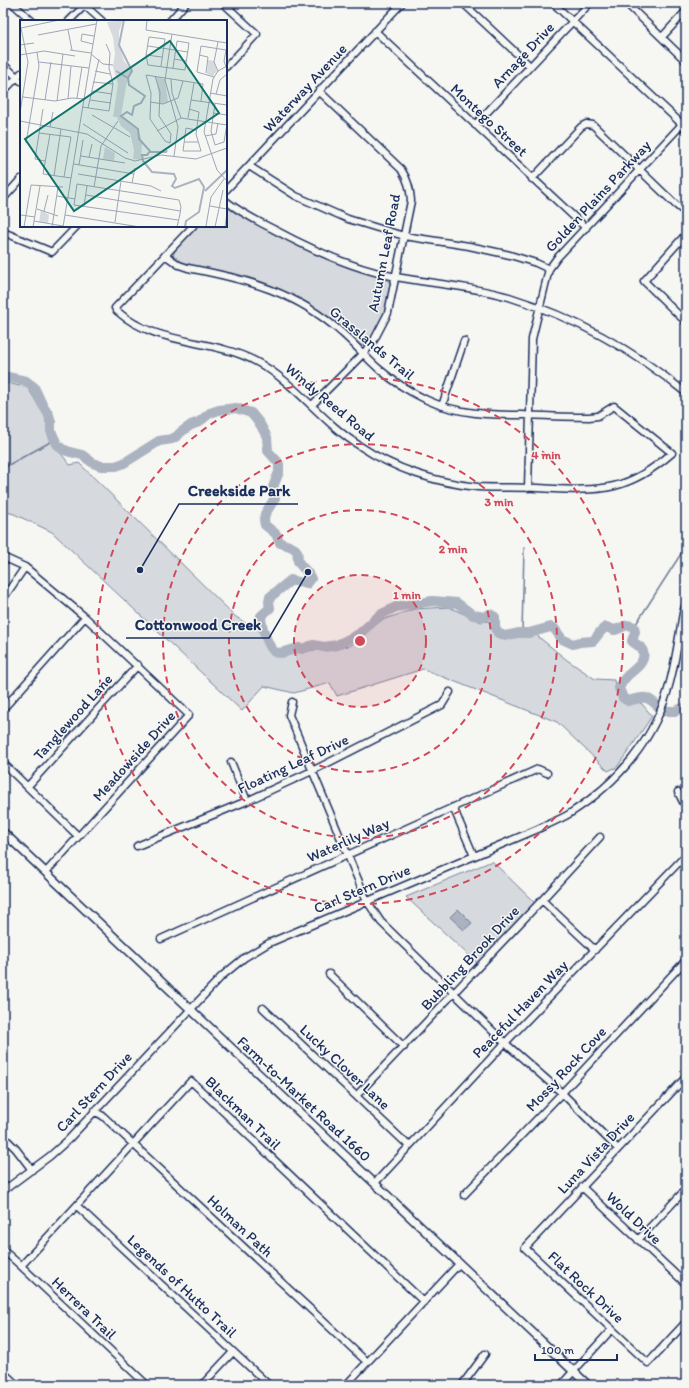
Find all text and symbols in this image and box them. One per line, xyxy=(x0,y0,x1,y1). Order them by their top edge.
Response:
street label: Arnage Drive xyxy=(488,18,558,92)
inset map xyxy=(20,20,227,227)
street label: Waterway Avenue xyxy=(259,40,351,136)
street label: Montego Street xyxy=(447,80,532,161)
street label: Golden Plains Parkway xyxy=(541,136,655,256)
street label: Autumn Leaf Road xyxy=(364,192,404,314)
street label: Grasslands Trail xyxy=(326,302,419,384)
street label: Windy Reed Road xyxy=(282,359,378,445)
text: 4 min xyxy=(531,448,561,462)
callout: Creekside Park xyxy=(179,476,298,504)
text: Creekside Park xyxy=(188,481,291,500)
text: 3 min xyxy=(485,495,514,509)
text: 2 min xyxy=(439,542,468,556)
text: 1 min xyxy=(393,588,422,602)
callout: Cottonwood Creek xyxy=(126,610,269,638)
text: Cottonwood Creek xyxy=(135,615,262,634)
centre of rings xyxy=(353,634,367,648)
street label: Tanglewood Lane xyxy=(30,670,116,764)
street label: Meadowside Drive xyxy=(89,707,179,805)
street label: Floating Leaf Drive xyxy=(235,730,351,798)
street label: Waterlily Way xyxy=(304,814,392,866)
street label: Carl Stern Drive xyxy=(311,861,413,917)
street label: Bubbling Brook Drive xyxy=(417,902,523,1014)
street label: Peaceful Haven Way xyxy=(469,956,571,1062)
street label: Lucky Clover Lane xyxy=(296,1021,394,1113)
street label: Mossy Rock Cove xyxy=(522,1023,610,1115)
street label: Farm-to-Market Road 1660 xyxy=(234,1032,374,1166)
street label: Carl Stern Drive xyxy=(52,1048,136,1136)
street label: Blackman Trail xyxy=(202,1073,285,1154)
street label: Luna Vista Drive xyxy=(554,1108,638,1198)
street label: Wold Drive xyxy=(603,1188,665,1248)
street label: Holman Path xyxy=(203,1191,277,1261)
street label: Legends of Hutto Trail xyxy=(124,1231,241,1342)
street label: Flat Rock Drive xyxy=(544,1247,628,1327)
street label: Herrera Trail xyxy=(48,1273,120,1344)
scale bar xyxy=(535,1336,617,1362)
text: 100 m xyxy=(541,1343,574,1357)

